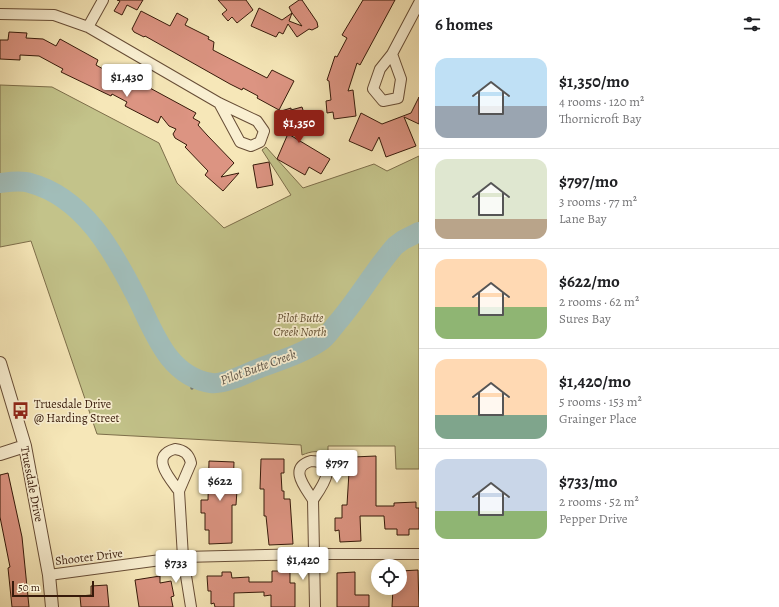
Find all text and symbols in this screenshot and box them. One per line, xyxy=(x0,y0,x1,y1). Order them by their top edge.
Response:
text: 6 homes xyxy=(435,13,493,36)
icon: filters xyxy=(741,13,763,35)
pin: $1,430 xyxy=(94,64,160,98)
text: $1,430 xyxy=(111,68,143,85)
text: $1,350/mo xyxy=(559,70,629,93)
icon: home xyxy=(467,74,515,122)
text: 4 rooms · 120 m² xyxy=(559,93,644,110)
pin: $1,350 xyxy=(266,110,332,144)
text: Thornicroft Bay xyxy=(559,110,641,127)
text: $1,350 xyxy=(283,114,315,131)
text: $797/mo xyxy=(559,170,618,193)
icon: home xyxy=(467,175,515,223)
text: 3 rooms · 77 m² xyxy=(559,193,637,210)
text: Lane Bay xyxy=(559,210,607,227)
text: $622/mo xyxy=(559,270,620,293)
icon: home xyxy=(467,275,515,323)
text: 2 rooms · 62 m² xyxy=(559,293,639,310)
park label: Pilot Butte Creek North xyxy=(273,310,327,340)
text: Sures Bay xyxy=(559,310,611,327)
water label: Pilot Butte Creek xyxy=(218,345,298,389)
text: $1,420/mo xyxy=(559,370,631,393)
icon: home xyxy=(467,375,515,423)
text: 5 rooms · 153 m² xyxy=(559,393,642,410)
place label: Truesdale Drive @ Harding Street xyxy=(34,396,120,426)
bus stop icon: Truesdale Drive @ Harding Street xyxy=(11,401,31,421)
text: Grainger Place xyxy=(559,410,637,427)
street label: Truesdale Drive xyxy=(17,445,47,523)
pin: $797 xyxy=(313,450,361,484)
text: $797 xyxy=(325,454,349,471)
pin: $622 xyxy=(196,468,244,502)
text: $733/mo xyxy=(559,470,617,493)
text: $622 xyxy=(208,472,232,489)
icon: home xyxy=(467,475,515,523)
text: 2 rooms · 52 m² xyxy=(559,493,639,510)
text: Pepper Drive xyxy=(559,510,628,527)
street label: Shooter Drive xyxy=(54,545,124,569)
pin: $1,420 xyxy=(270,547,336,581)
pin: $733 xyxy=(152,550,200,584)
text: $1,420 xyxy=(286,551,320,568)
text: $733 xyxy=(165,554,187,571)
map controls xyxy=(371,559,407,595)
button: locate xyxy=(371,559,407,595)
scale bar xyxy=(12,579,94,598)
text: 50 m xyxy=(18,580,40,595)

